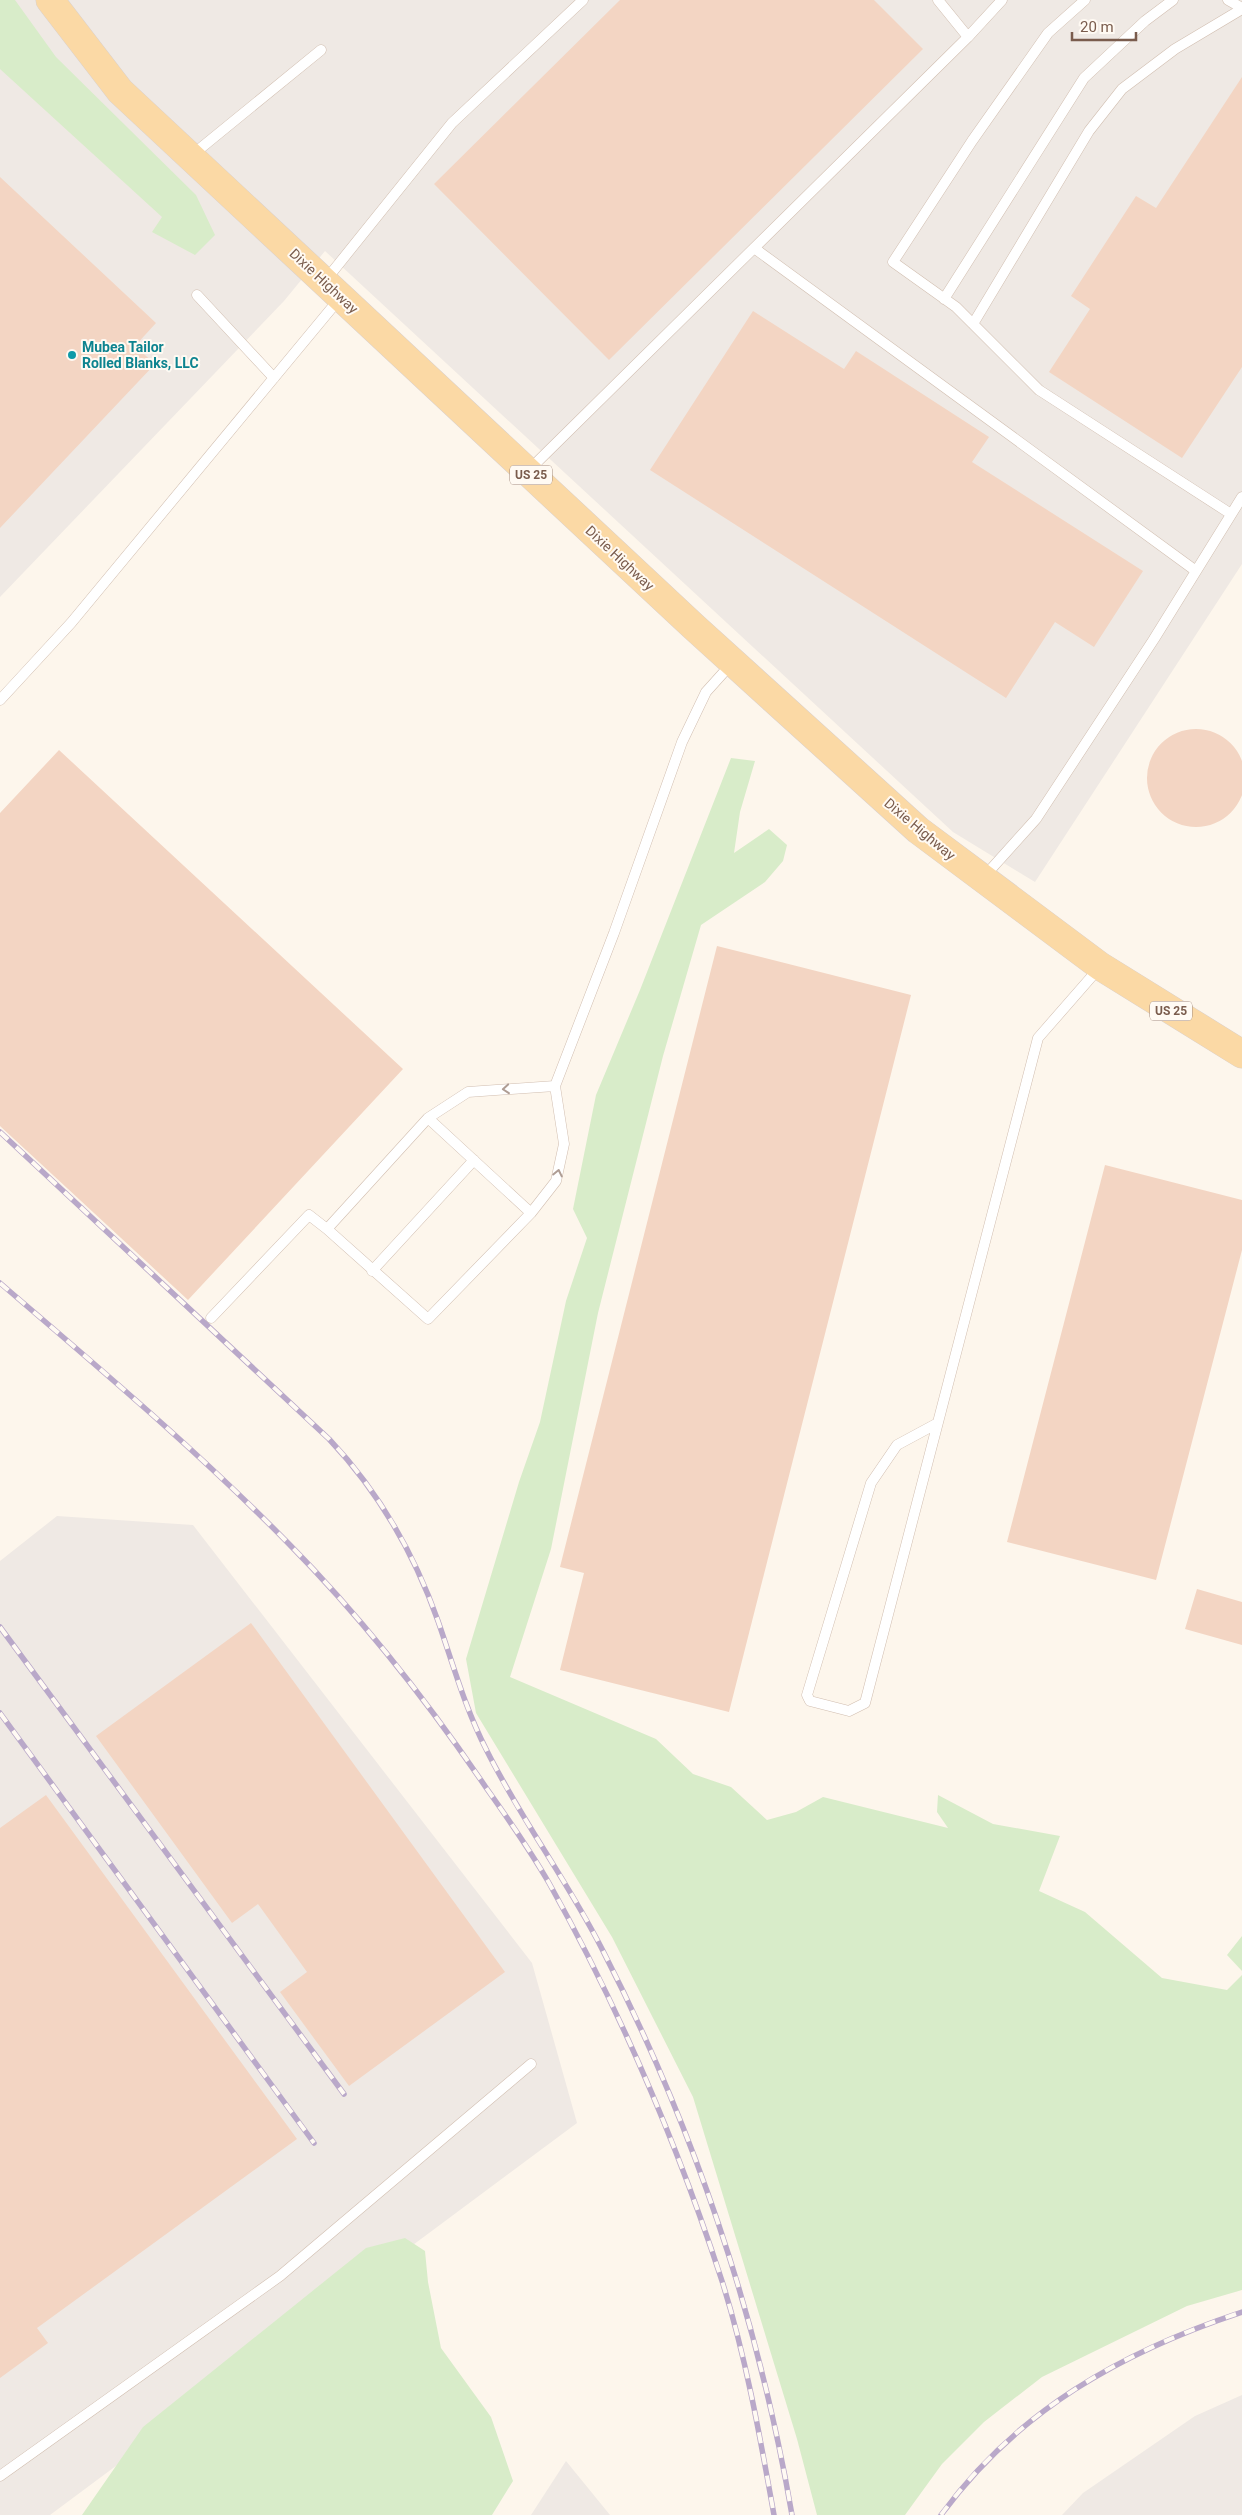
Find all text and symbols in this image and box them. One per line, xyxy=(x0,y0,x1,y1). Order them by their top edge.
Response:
scale bar xyxy=(1072,10,1136,42)
text: 20 m xyxy=(1080,18,1114,36)
street label: Dixie Highway xyxy=(287,245,362,317)
place label: Mubea Tailor Rolled Blanks, LLC xyxy=(82,339,199,371)
marker: Mubea Tailor Rolled Blanks, LLC xyxy=(66,349,78,361)
road number: US 25 xyxy=(510,466,552,484)
street label: Dixie Highway xyxy=(583,522,658,594)
street label: Dixie Highway xyxy=(881,795,959,863)
road number: US 25 xyxy=(1150,1001,1192,1020)
one-way arrow xyxy=(502,1083,510,1094)
one-way arrow xyxy=(552,1169,563,1178)

